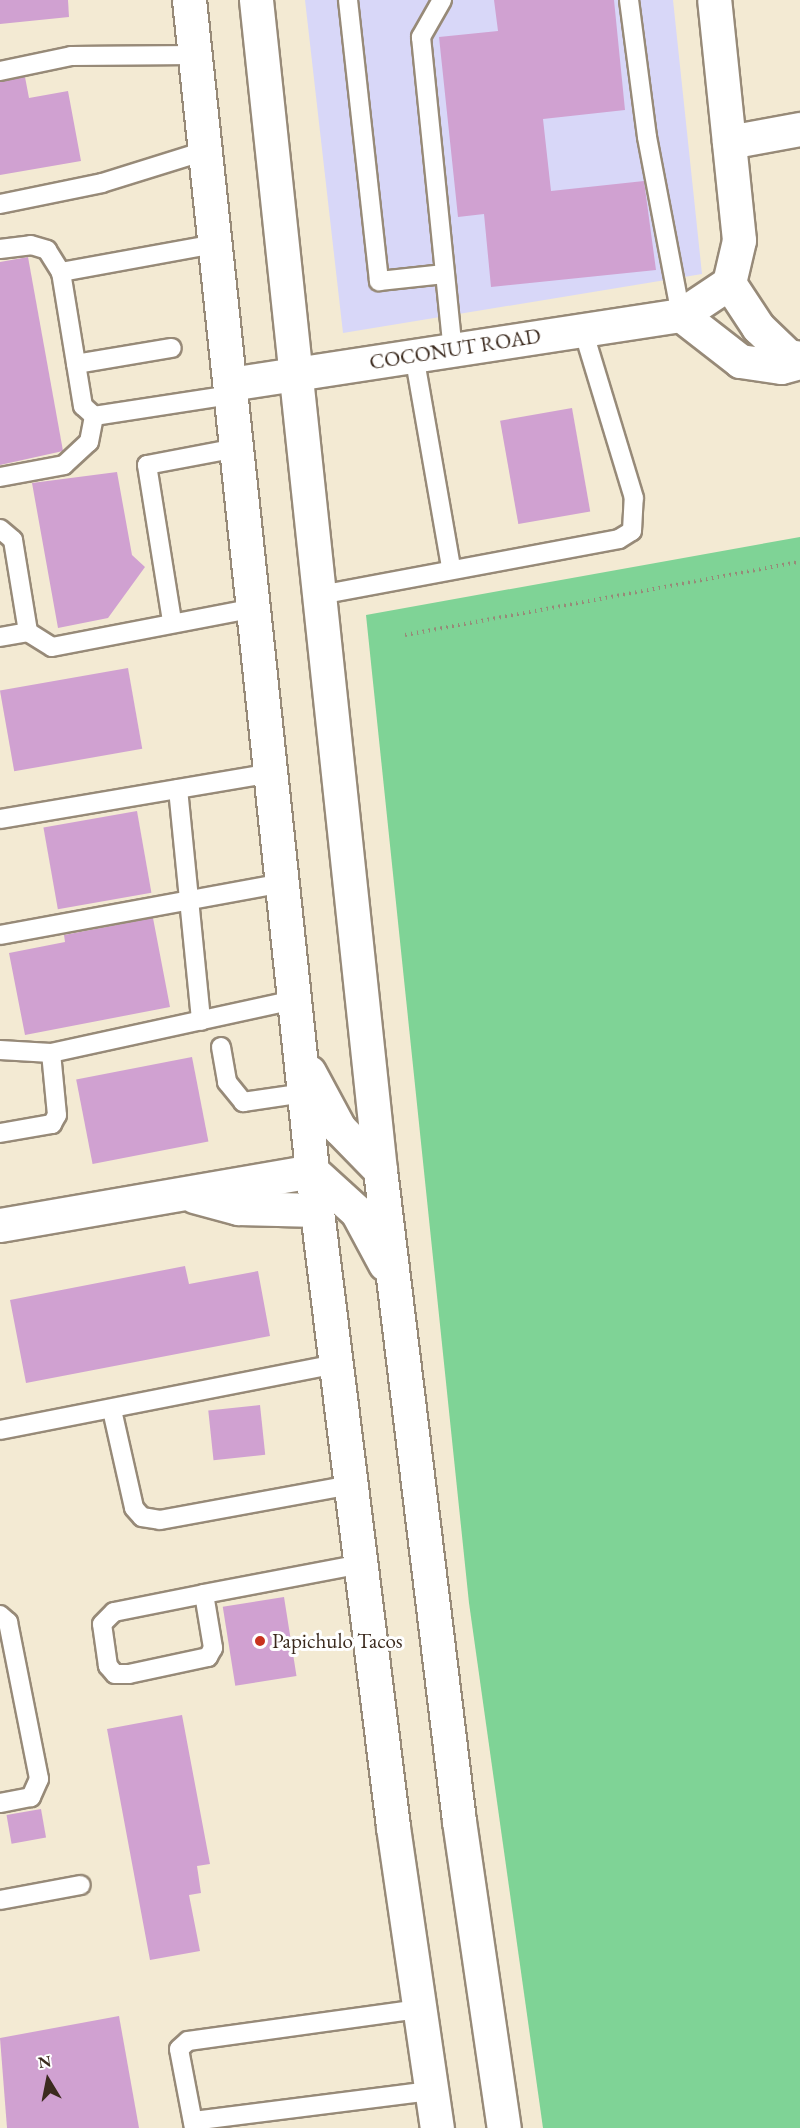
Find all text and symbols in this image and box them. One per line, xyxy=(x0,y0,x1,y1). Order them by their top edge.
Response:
street label: COCONUT ROAD xyxy=(368,323,542,375)
place label: Papichulo Tacos xyxy=(272,1628,403,1654)
marker: Papichulo Tacos xyxy=(253,1634,267,1648)
north arrow xyxy=(18,2050,78,2110)
text: N xyxy=(37,2050,53,2073)

